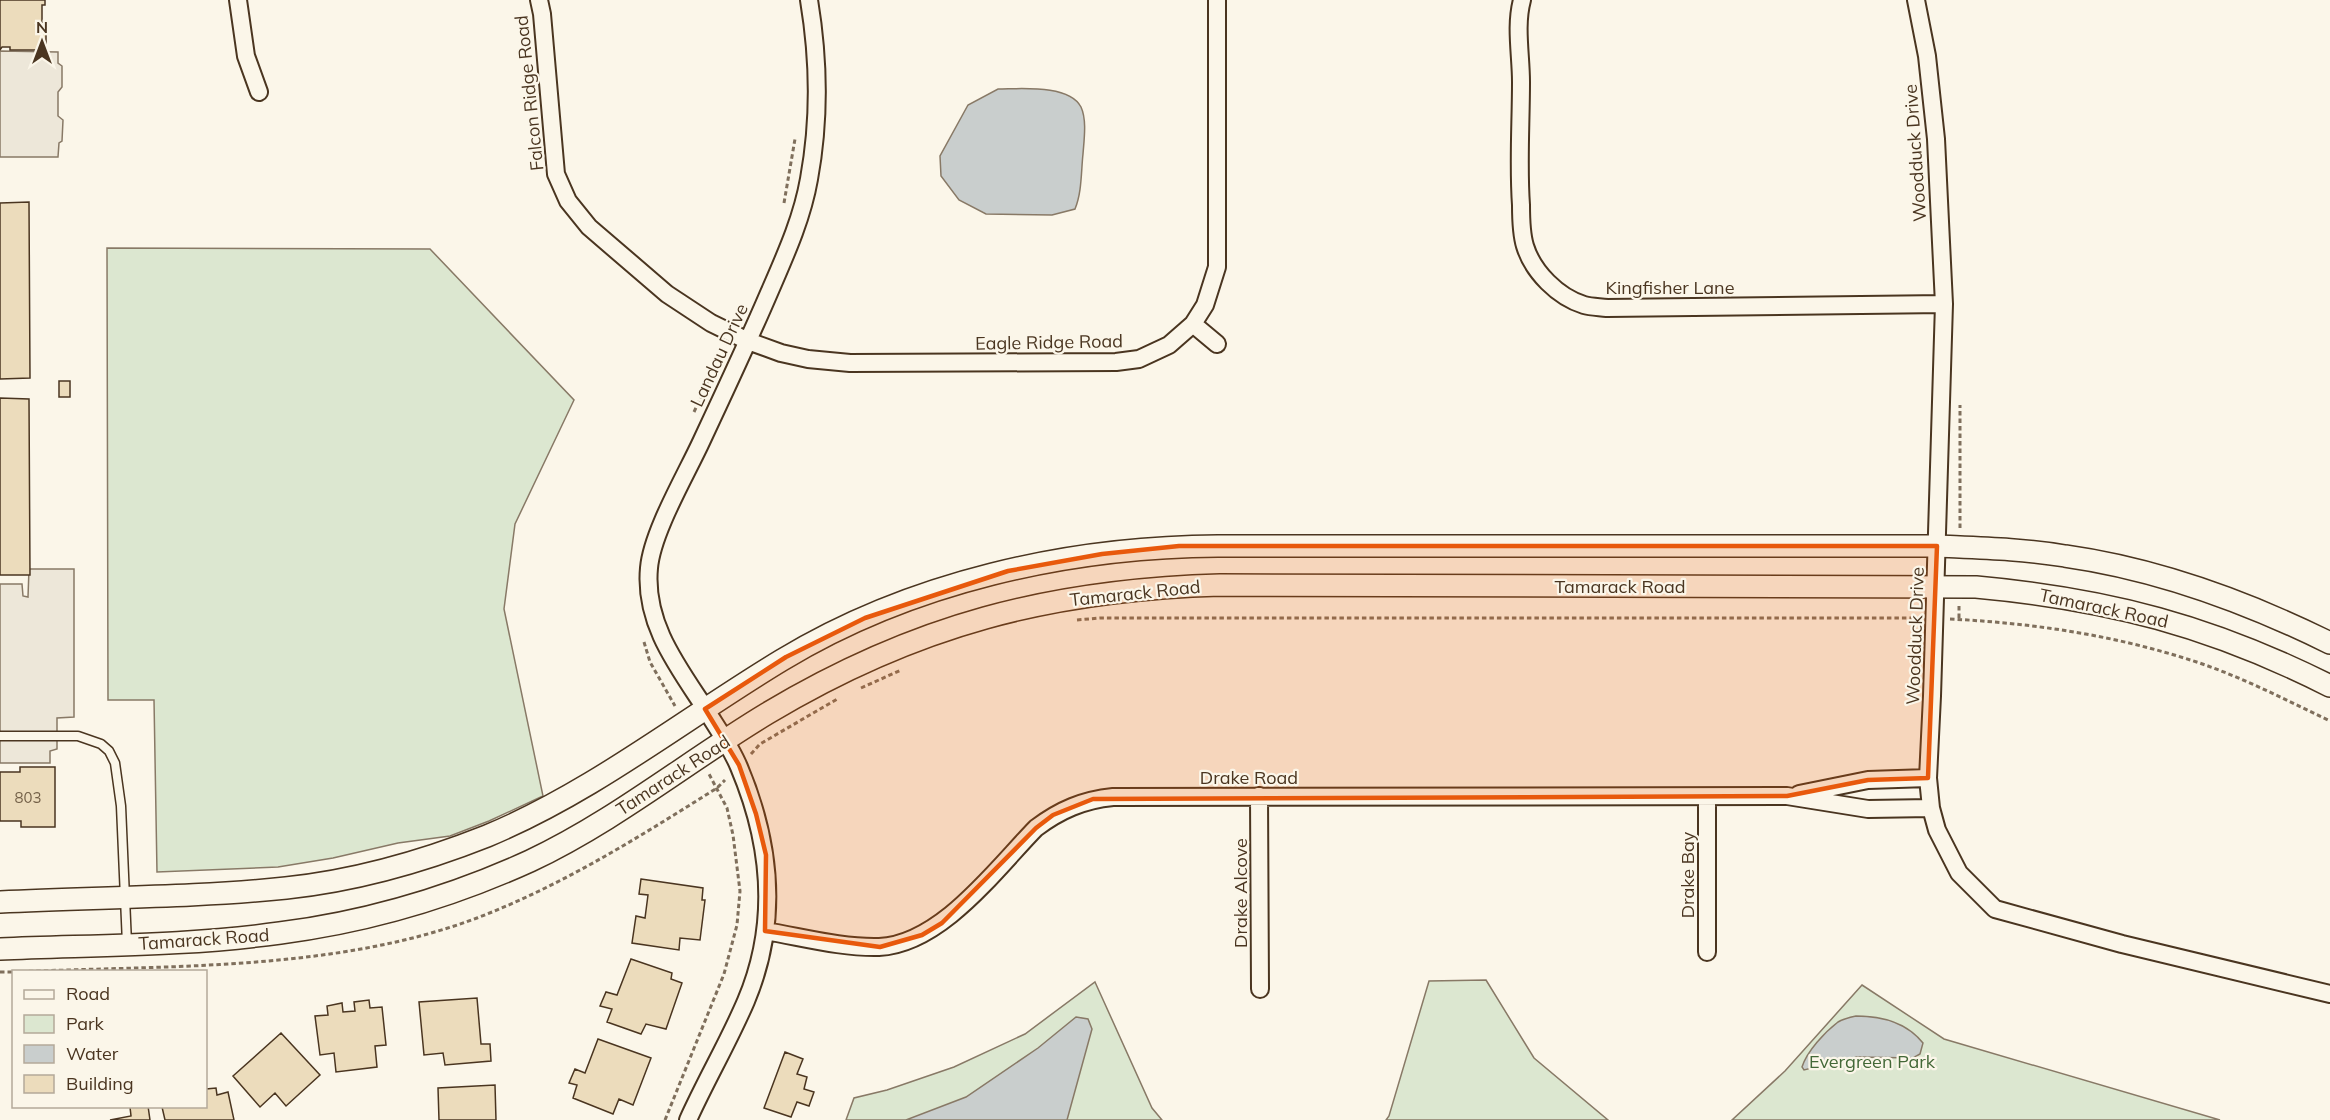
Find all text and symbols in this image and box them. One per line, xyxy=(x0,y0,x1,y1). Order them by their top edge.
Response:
north arrow xyxy=(12,12,72,72)
street label: Falcon Ridge Road xyxy=(509,14,549,172)
text: N xyxy=(36,17,48,37)
street label: Woodduck Drive xyxy=(1899,83,1931,223)
street label: Kingfisher Lane xyxy=(1606,276,1734,299)
street label: Landau Drive xyxy=(685,300,753,410)
street label: Eagle Ridge Road xyxy=(975,329,1123,355)
street label: Woodduck Drive xyxy=(1901,567,1929,705)
street label: Tamarack Road xyxy=(1069,575,1201,611)
street label: Tamarack Road xyxy=(1554,575,1686,598)
street label: Tamarack Road xyxy=(2037,583,2171,633)
street label: Tamarack Road xyxy=(612,730,734,820)
street label: Drake Road xyxy=(1200,766,1298,789)
house number: 803 xyxy=(14,788,42,807)
street label: Drake Bay xyxy=(1676,831,1699,918)
street label: Drake Alcove xyxy=(1229,838,1252,948)
street label: Tamarack Road xyxy=(138,923,270,955)
legend xyxy=(12,970,207,1108)
text: Road xyxy=(66,982,110,1005)
text: Park xyxy=(66,1012,105,1035)
text: Water xyxy=(66,1042,119,1065)
park label: Evergreen Park xyxy=(1809,1050,1936,1073)
text: Building xyxy=(66,1072,134,1095)

